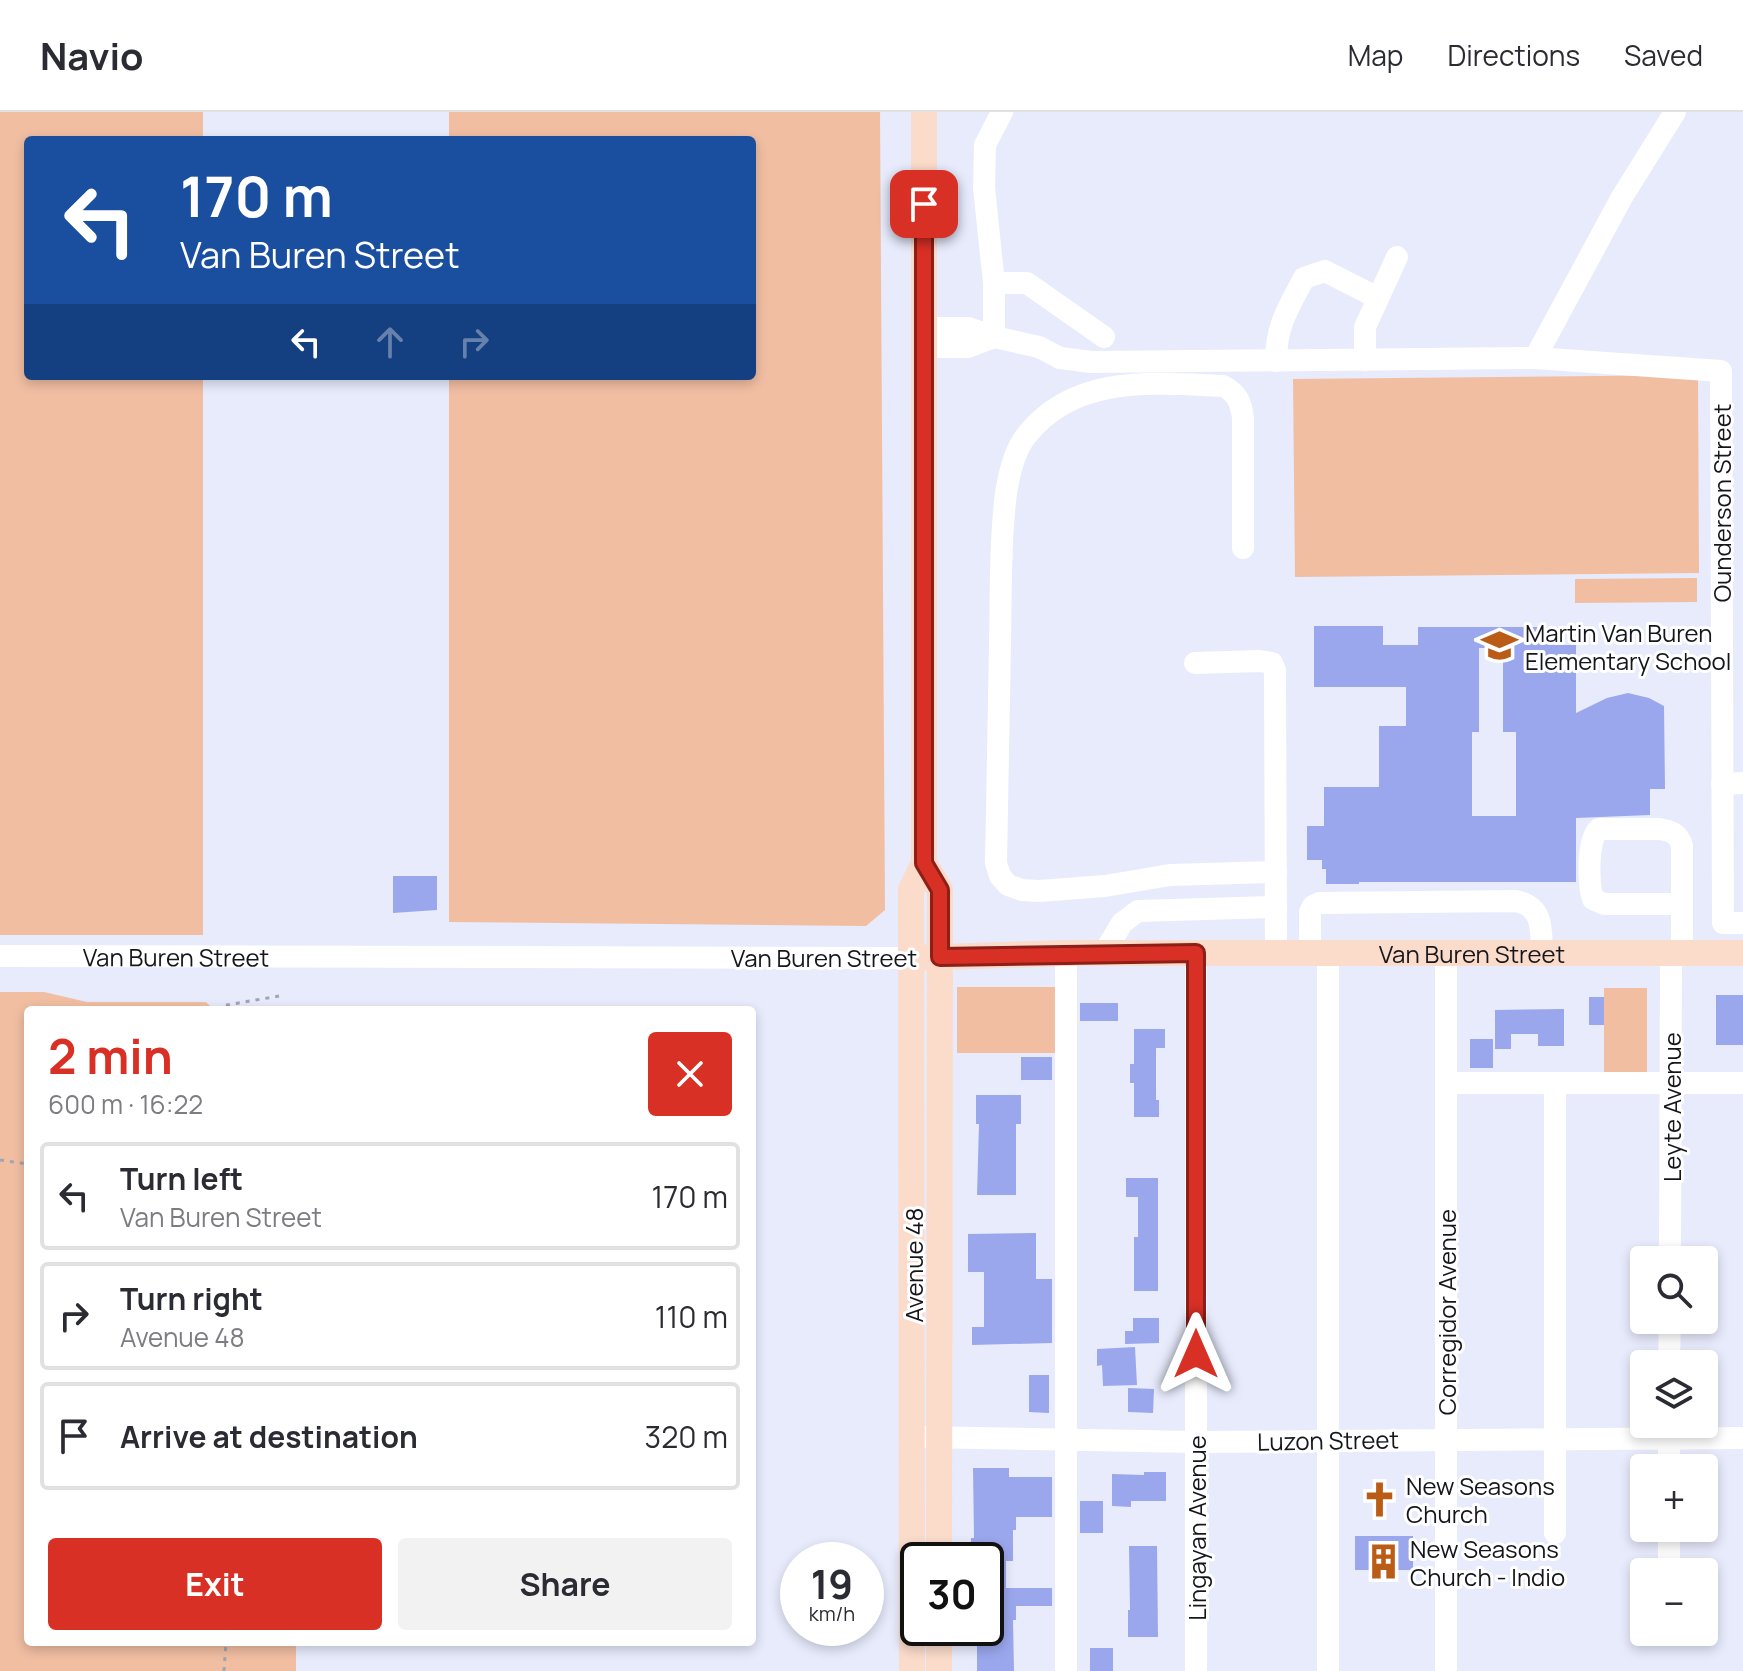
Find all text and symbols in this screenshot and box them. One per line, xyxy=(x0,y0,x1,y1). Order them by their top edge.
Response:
text: Navio xyxy=(40,29,144,81)
text: Map xyxy=(1348,36,1403,74)
text: Directions xyxy=(1447,36,1580,74)
text: Saved xyxy=(1624,36,1703,74)
text: 170 m xyxy=(180,157,333,234)
icon: left xyxy=(48,168,152,272)
pin xyxy=(890,170,958,238)
icon: arrive xyxy=(902,182,946,226)
text: Van Buren Street xyxy=(180,230,460,279)
icon: left xyxy=(284,320,328,364)
icon: ahead xyxy=(368,320,412,364)
icon: right xyxy=(452,320,496,364)
street label: Ounderson Street xyxy=(1705,404,1738,602)
place label: Martin Van Buren Elementary School xyxy=(1525,616,1731,677)
school or university icon: Martin Van Buren Elementary School xyxy=(1480,627,1518,665)
street label: Van Buren Street xyxy=(1379,937,1565,970)
street label: Van Buren Street xyxy=(83,940,269,973)
street label: Van Buren Street xyxy=(731,941,917,974)
text: 2 min xyxy=(48,1023,173,1088)
button: close xyxy=(648,1032,732,1116)
street label: Leyte Avenue xyxy=(1655,1032,1688,1182)
text: 600 m · 16:22 xyxy=(48,1086,203,1122)
text: Turn left xyxy=(120,1158,243,1199)
icon: left xyxy=(52,1174,96,1218)
text: 170 m xyxy=(651,1176,728,1217)
text: Van Buren Street xyxy=(120,1199,322,1235)
street label: Avenue 48 xyxy=(897,1207,930,1323)
street label: Corregidor Avenue xyxy=(1430,1209,1463,1415)
map controls xyxy=(1630,1246,1718,1646)
button: search xyxy=(1630,1246,1718,1334)
text: Turn right xyxy=(120,1278,263,1319)
icon: right xyxy=(52,1294,96,1338)
text: 110 m xyxy=(655,1296,728,1337)
position arrow xyxy=(1154,1312,1238,1396)
text: Avenue 48 xyxy=(120,1319,245,1355)
button: layers xyxy=(1630,1350,1718,1438)
icon: arrive xyxy=(52,1414,96,1458)
text: Arrive at destination xyxy=(120,1416,418,1457)
text: 320 m xyxy=(645,1416,728,1457)
street label: Luzon Street xyxy=(1257,1422,1399,1458)
street label: Lingayan Avenue xyxy=(1180,1435,1213,1621)
button: + xyxy=(1630,1454,1718,1542)
place label: New Seasons Church xyxy=(1406,1469,1555,1530)
church icon: New Seasons Church xyxy=(1361,1480,1399,1518)
place label: New Seasons Church - Indio xyxy=(1410,1532,1565,1593)
button: Exit xyxy=(48,1538,382,1630)
button: Share xyxy=(398,1538,732,1630)
speed limit sign: 30 xyxy=(900,1542,1004,1646)
building icon: New Seasons Church - Indio xyxy=(1365,1543,1403,1581)
text: 19 xyxy=(811,1556,853,1611)
button: − xyxy=(1630,1558,1718,1646)
text: km/h xyxy=(809,1600,855,1627)

